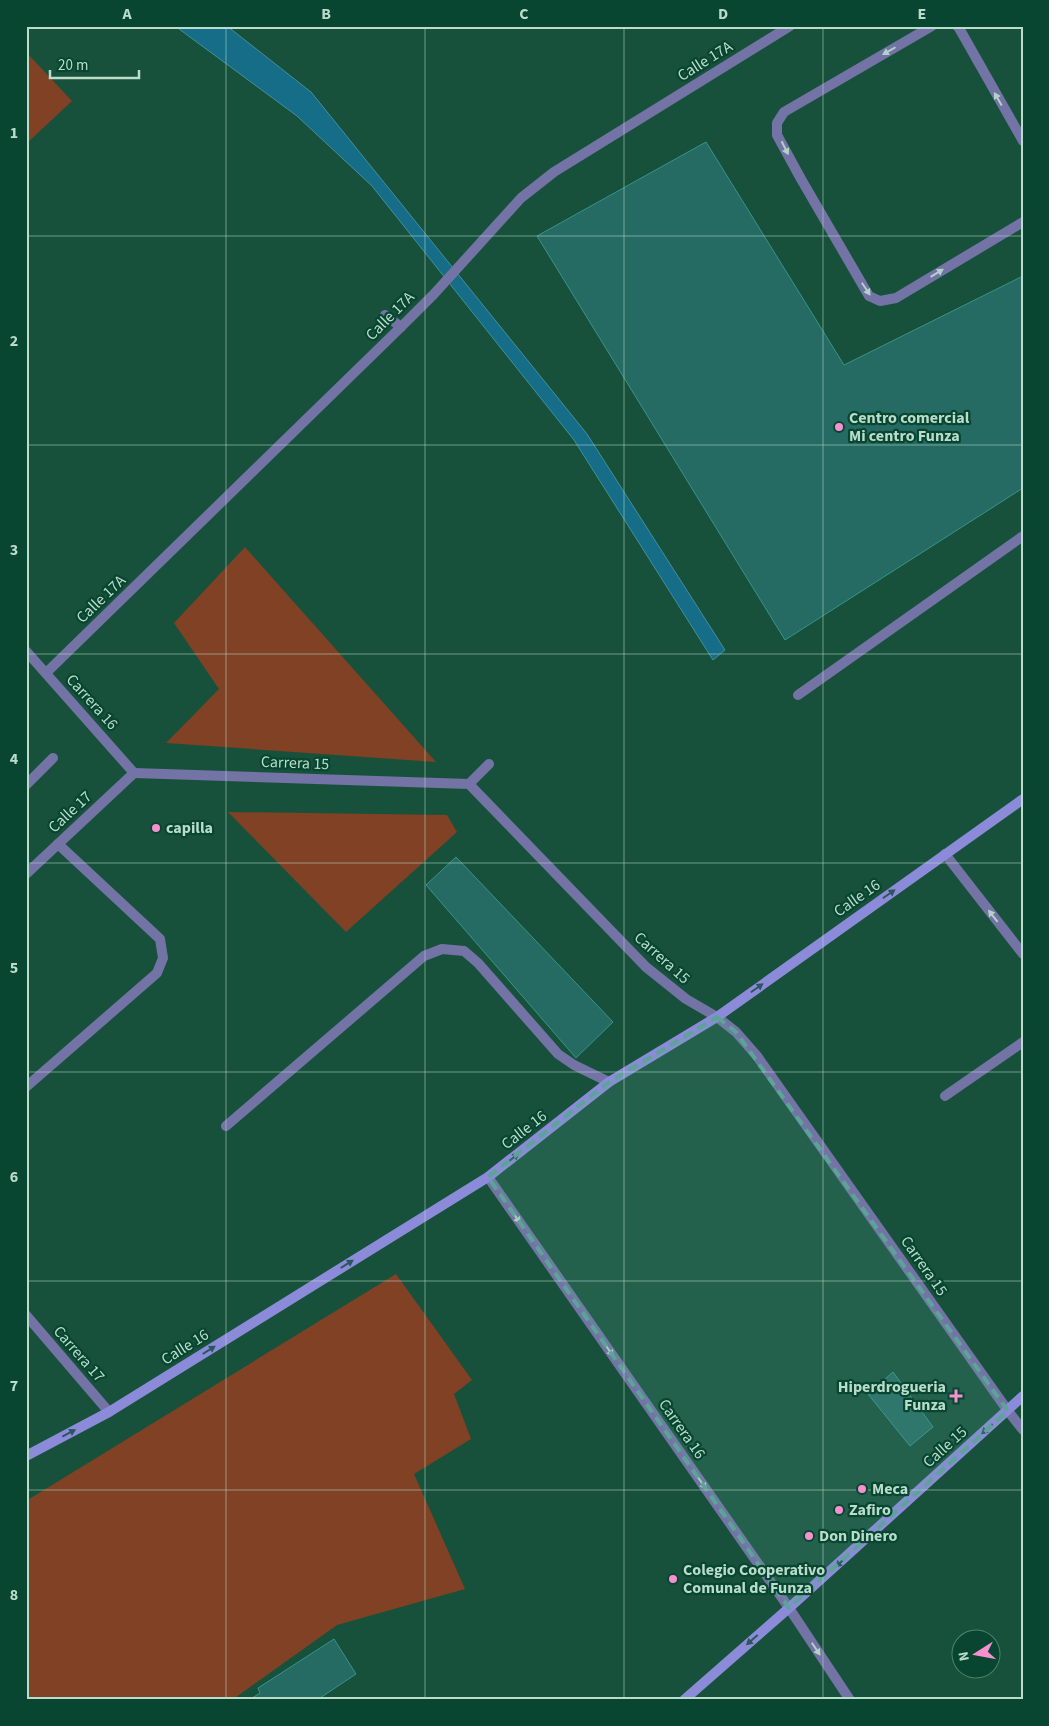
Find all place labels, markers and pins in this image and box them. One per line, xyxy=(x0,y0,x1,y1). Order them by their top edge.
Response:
place label: Centro comercial Mi centro Funza xyxy=(849,407,970,447)
marker: Centro comercial Mi centro Funza xyxy=(833,421,845,433)
place label: capilla xyxy=(166,817,213,839)
marker: capilla xyxy=(150,822,162,834)
place label: Hiperdrogueria Funza xyxy=(838,1376,946,1416)
marker: Hiperdrogueria Funza xyxy=(950,1390,962,1402)
place label: Meca xyxy=(872,1478,908,1500)
marker: Meca xyxy=(856,1483,868,1495)
place label: Zafiro xyxy=(849,1499,891,1521)
marker: Zafiro xyxy=(833,1504,845,1516)
place label: Don Dinero xyxy=(819,1525,898,1547)
marker: Don Dinero xyxy=(803,1530,815,1542)
place label: Colegio Cooperativo Comunal de Funza xyxy=(683,1559,825,1599)
marker: Colegio Cooperativo Comunal de Funza xyxy=(667,1573,679,1585)

